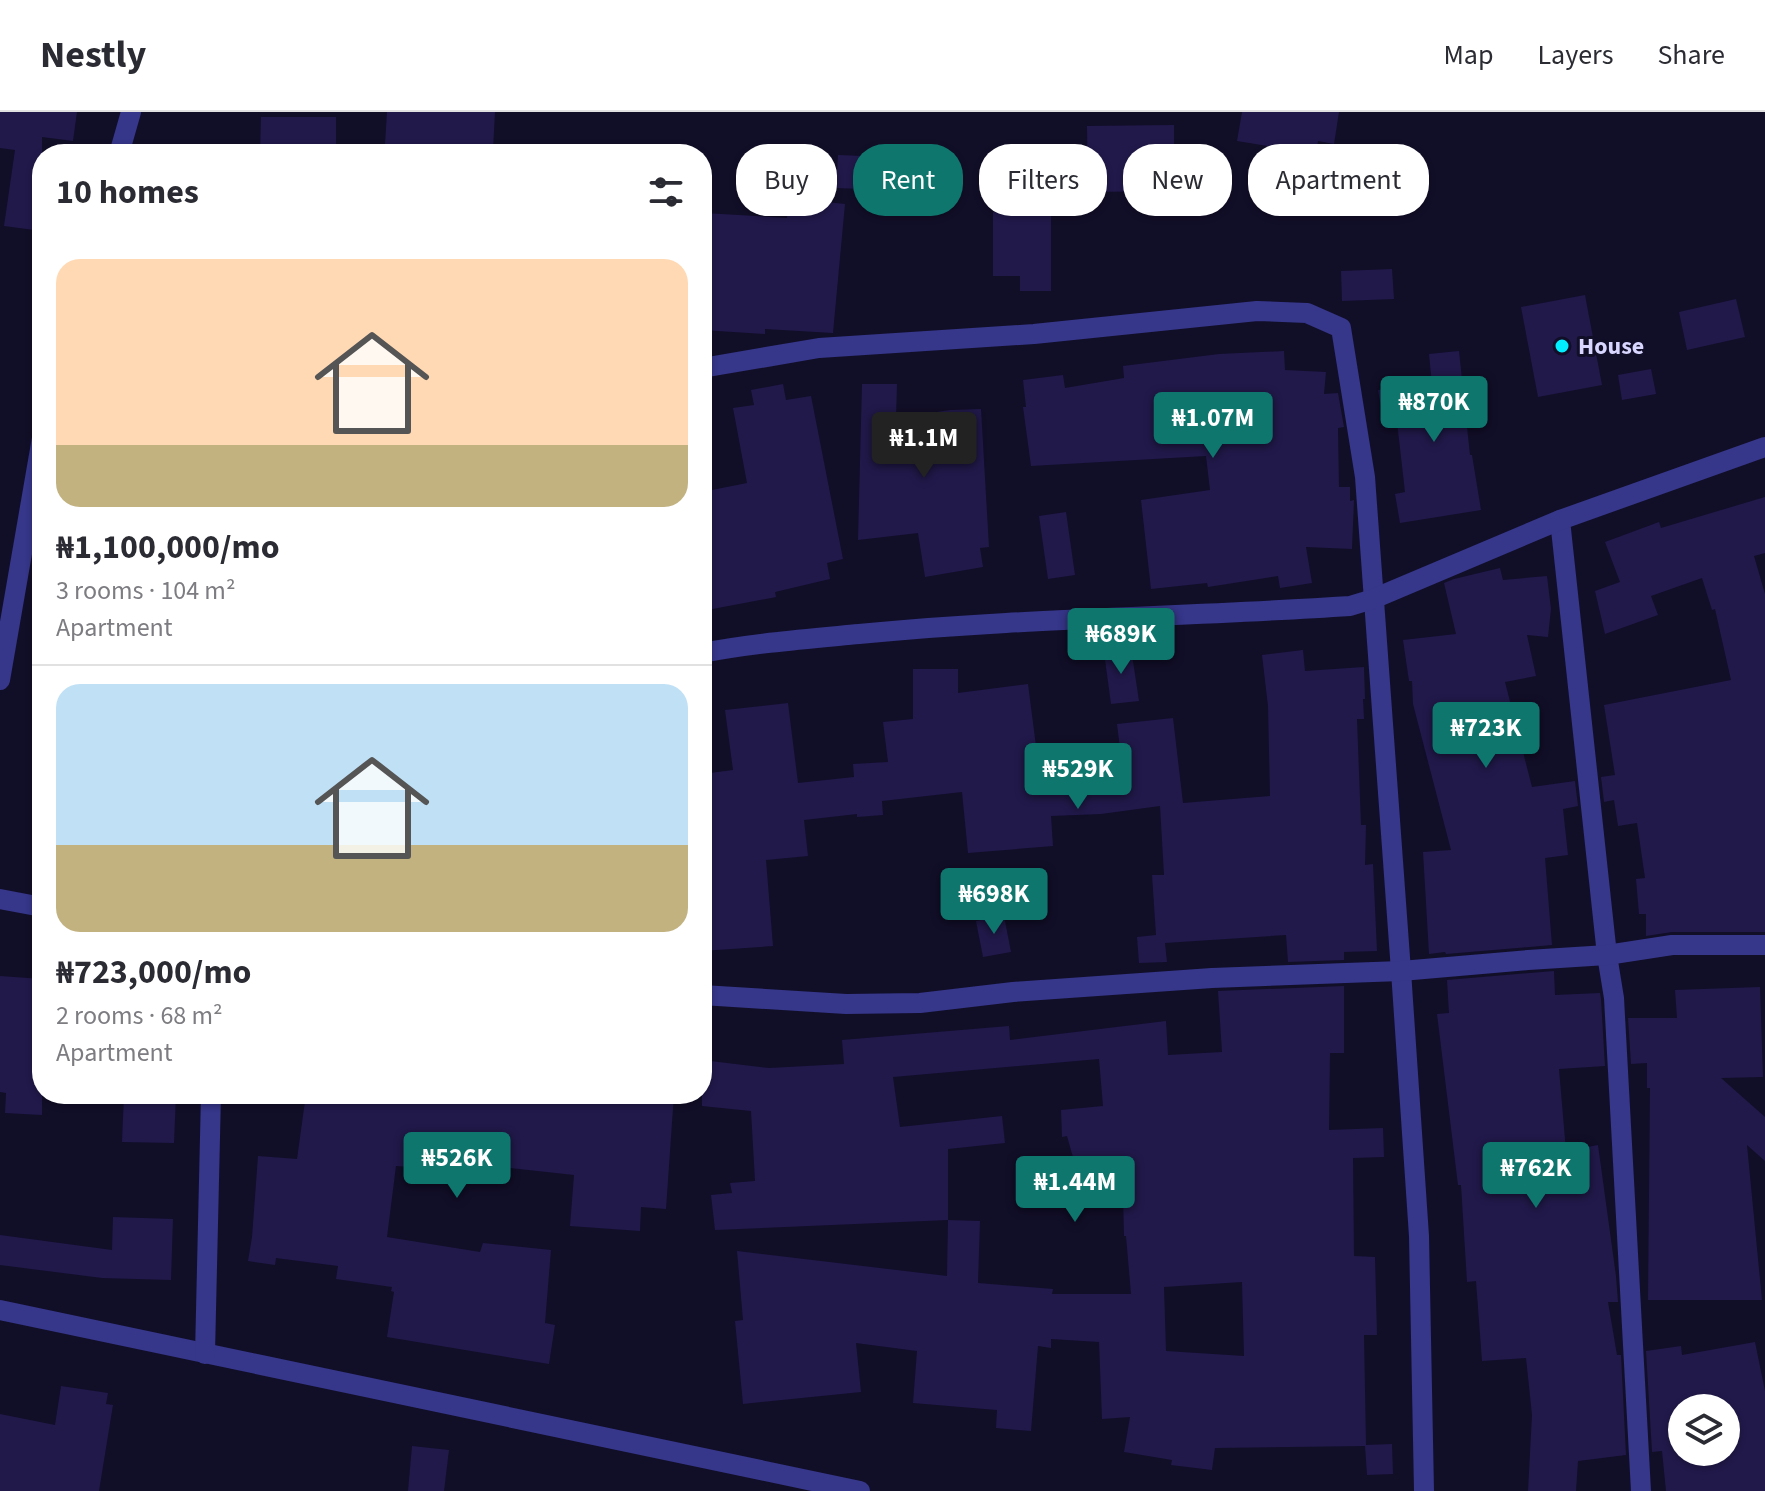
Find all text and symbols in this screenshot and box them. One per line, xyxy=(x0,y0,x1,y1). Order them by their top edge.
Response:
text: Nestly xyxy=(40,28,146,82)
text: Map xyxy=(1443,35,1493,75)
text: Layers xyxy=(1537,35,1613,75)
text: Share xyxy=(1657,35,1725,75)
chip: Buy xyxy=(736,144,837,216)
chip: Rent xyxy=(853,144,963,216)
chip: Filters xyxy=(979,144,1107,216)
chip: New xyxy=(1123,144,1232,216)
chip: Apartment xyxy=(1248,144,1429,216)
text: 10 homes xyxy=(56,168,199,217)
icon: filters xyxy=(644,170,688,214)
icon: home xyxy=(300,311,444,455)
place label: House xyxy=(1578,329,1644,364)
marker: House xyxy=(1553,337,1571,355)
pin: ₦870K xyxy=(1378,376,1490,444)
text: ₦870K xyxy=(1399,383,1469,420)
pin: ₦1.07M xyxy=(1148,392,1278,460)
text: ₦1.07M xyxy=(1172,399,1254,436)
pin: ₦1.1M xyxy=(868,412,980,480)
text: ₦1.1M xyxy=(890,419,958,456)
text: ₦1,100,000/mo xyxy=(56,523,280,572)
text: 3 rooms · 104 m² xyxy=(56,572,235,609)
pin: ₦689K xyxy=(1065,608,1177,676)
text: Apartment xyxy=(56,609,173,646)
text: ₦689K xyxy=(1086,615,1156,652)
pin: ₦723K xyxy=(1430,702,1542,770)
text: ₦723K xyxy=(1451,709,1521,746)
icon: home xyxy=(300,736,444,880)
pin: ₦529K xyxy=(1022,743,1134,811)
text: ₦529K xyxy=(1043,750,1113,787)
pin: ₦698K xyxy=(938,868,1050,936)
text: ₦698K xyxy=(959,875,1029,912)
text: ₦723,000/mo xyxy=(56,948,251,997)
text: 2 rooms · 68 m² xyxy=(56,997,223,1034)
text: Apartment xyxy=(56,1034,173,1071)
pin: ₦526K xyxy=(401,1132,513,1200)
text: ₦526K xyxy=(422,1139,492,1176)
pin: ₦762K xyxy=(1480,1142,1592,1210)
text: ₦762K xyxy=(1501,1149,1571,1186)
pin: ₦1.44M xyxy=(1010,1156,1140,1224)
text: ₦1.44M xyxy=(1034,1163,1116,1200)
map controls xyxy=(1668,1394,1740,1466)
button: layers xyxy=(1668,1394,1740,1466)

